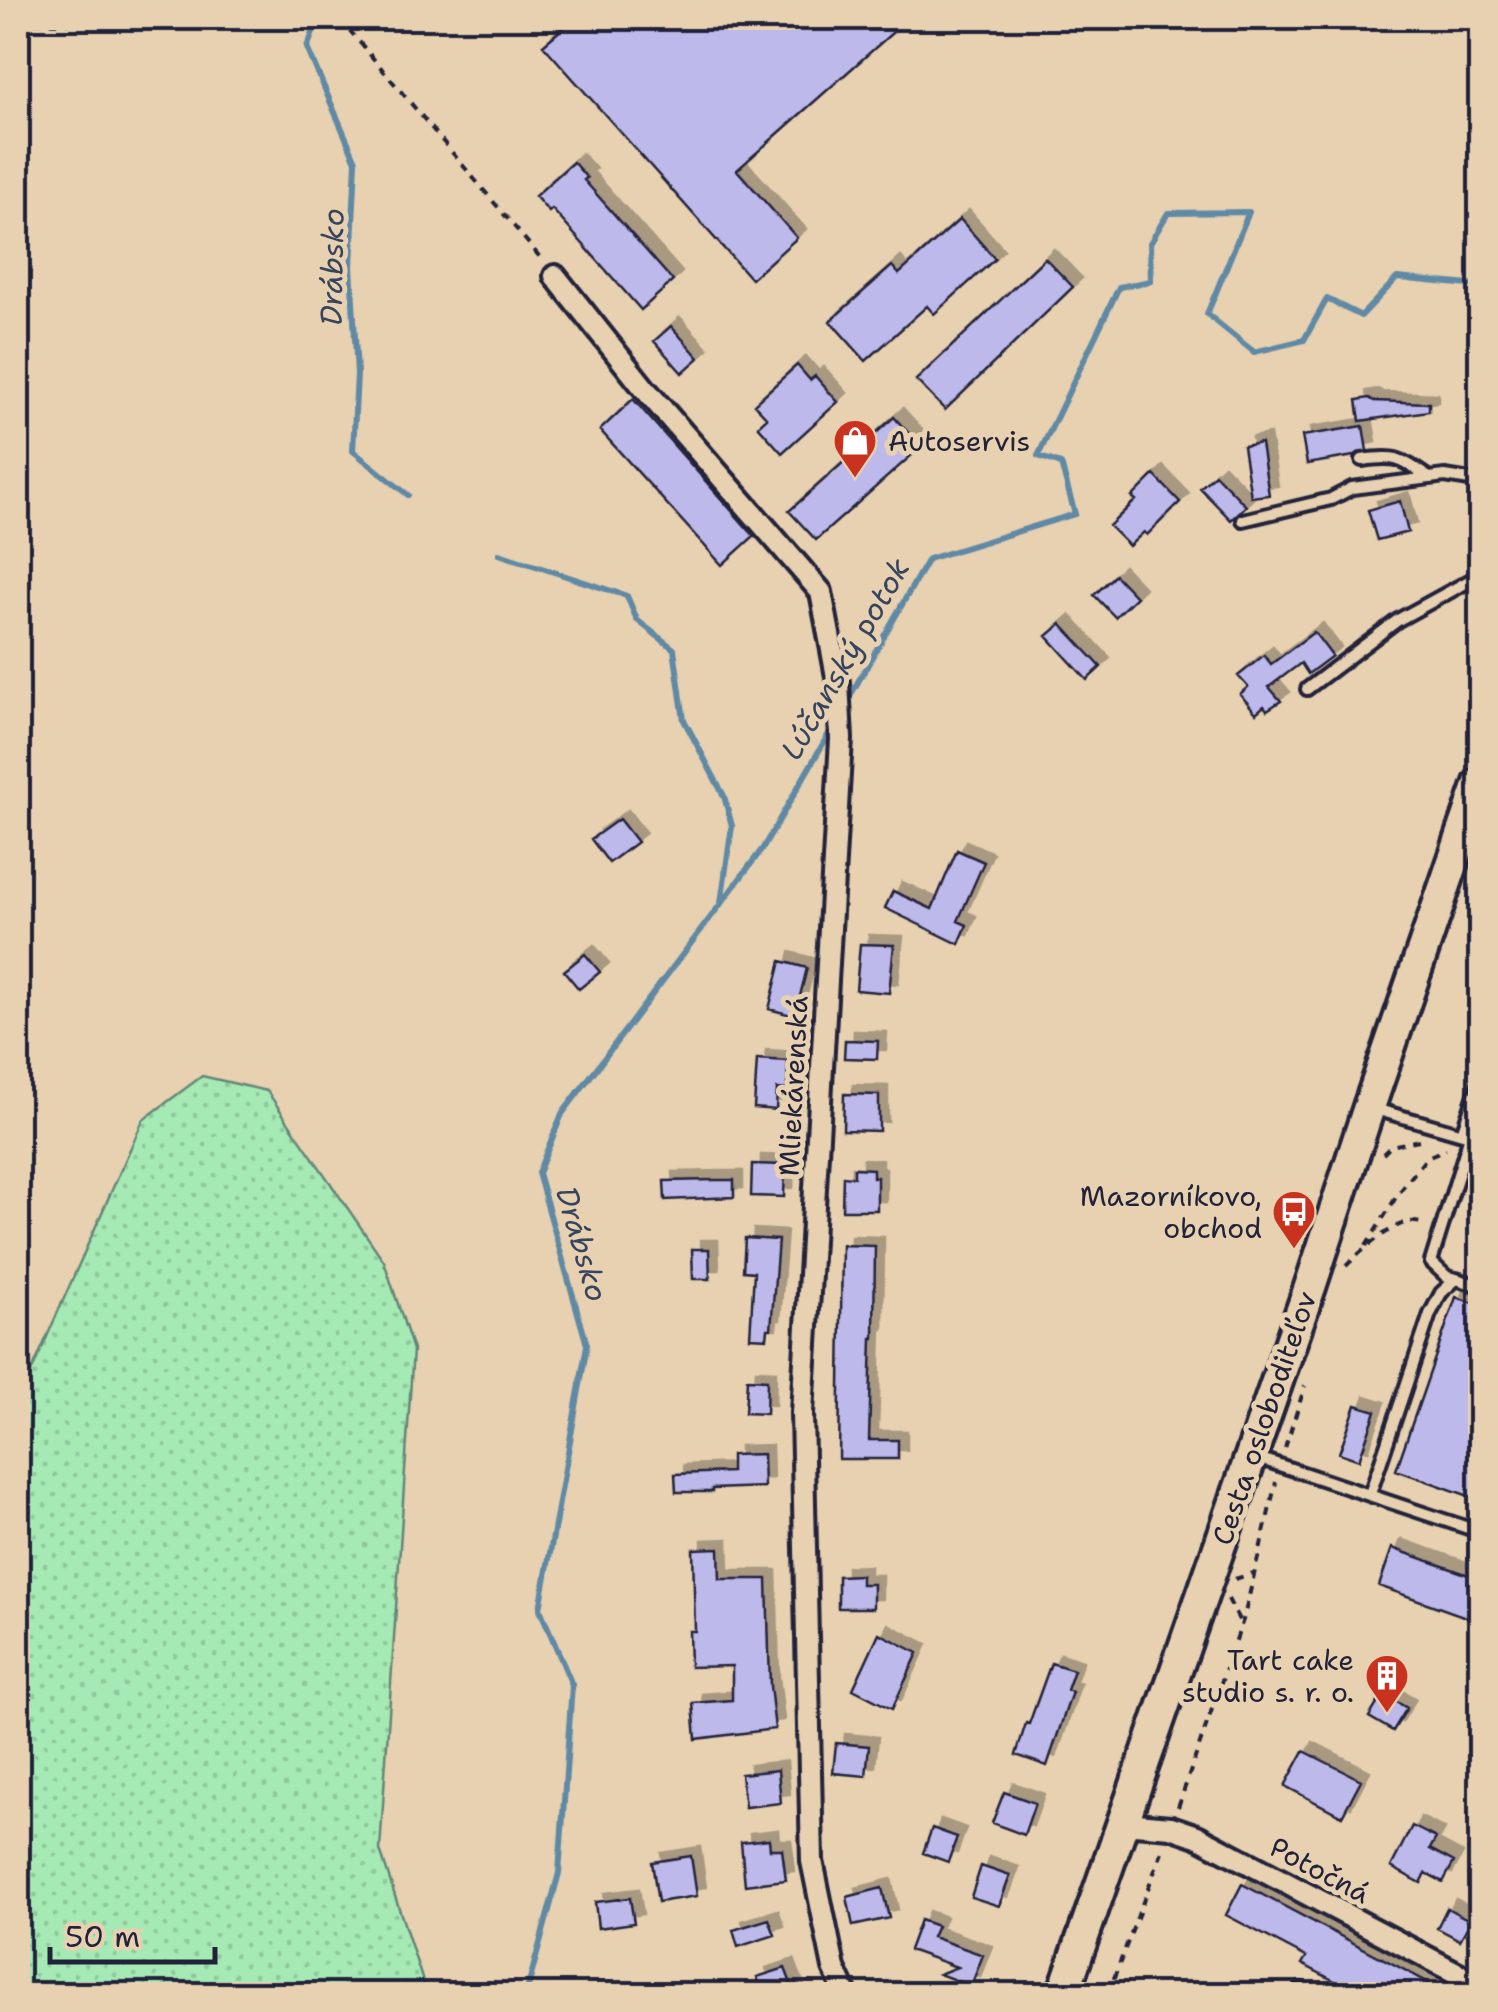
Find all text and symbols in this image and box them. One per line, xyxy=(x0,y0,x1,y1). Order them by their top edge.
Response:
water label: Drábsko xyxy=(310,208,354,326)
shop icon: Autoservis xyxy=(832,418,878,479)
place label: Autoservis xyxy=(888,422,1030,460)
water label: Lúčanský potok xyxy=(771,551,919,767)
street label: Mliekárenská xyxy=(769,995,817,1177)
place label: Mazorníkovo, obchod xyxy=(1080,1177,1262,1247)
water label: Drábsko xyxy=(546,1182,618,1306)
bus stop icon: Mazorníkovo, obchod xyxy=(1271,1189,1317,1250)
street label: Cesta osloboditeľov xyxy=(1203,1286,1325,1550)
place label: Tart cake studio s. r. o. xyxy=(1182,1641,1354,1711)
building icon: Tart cake studio s. r. o. xyxy=(1364,1653,1410,1714)
street label: Potočná xyxy=(1263,1828,1377,1912)
scale bar xyxy=(50,1902,215,1964)
text: 50 m xyxy=(65,1916,140,1957)

